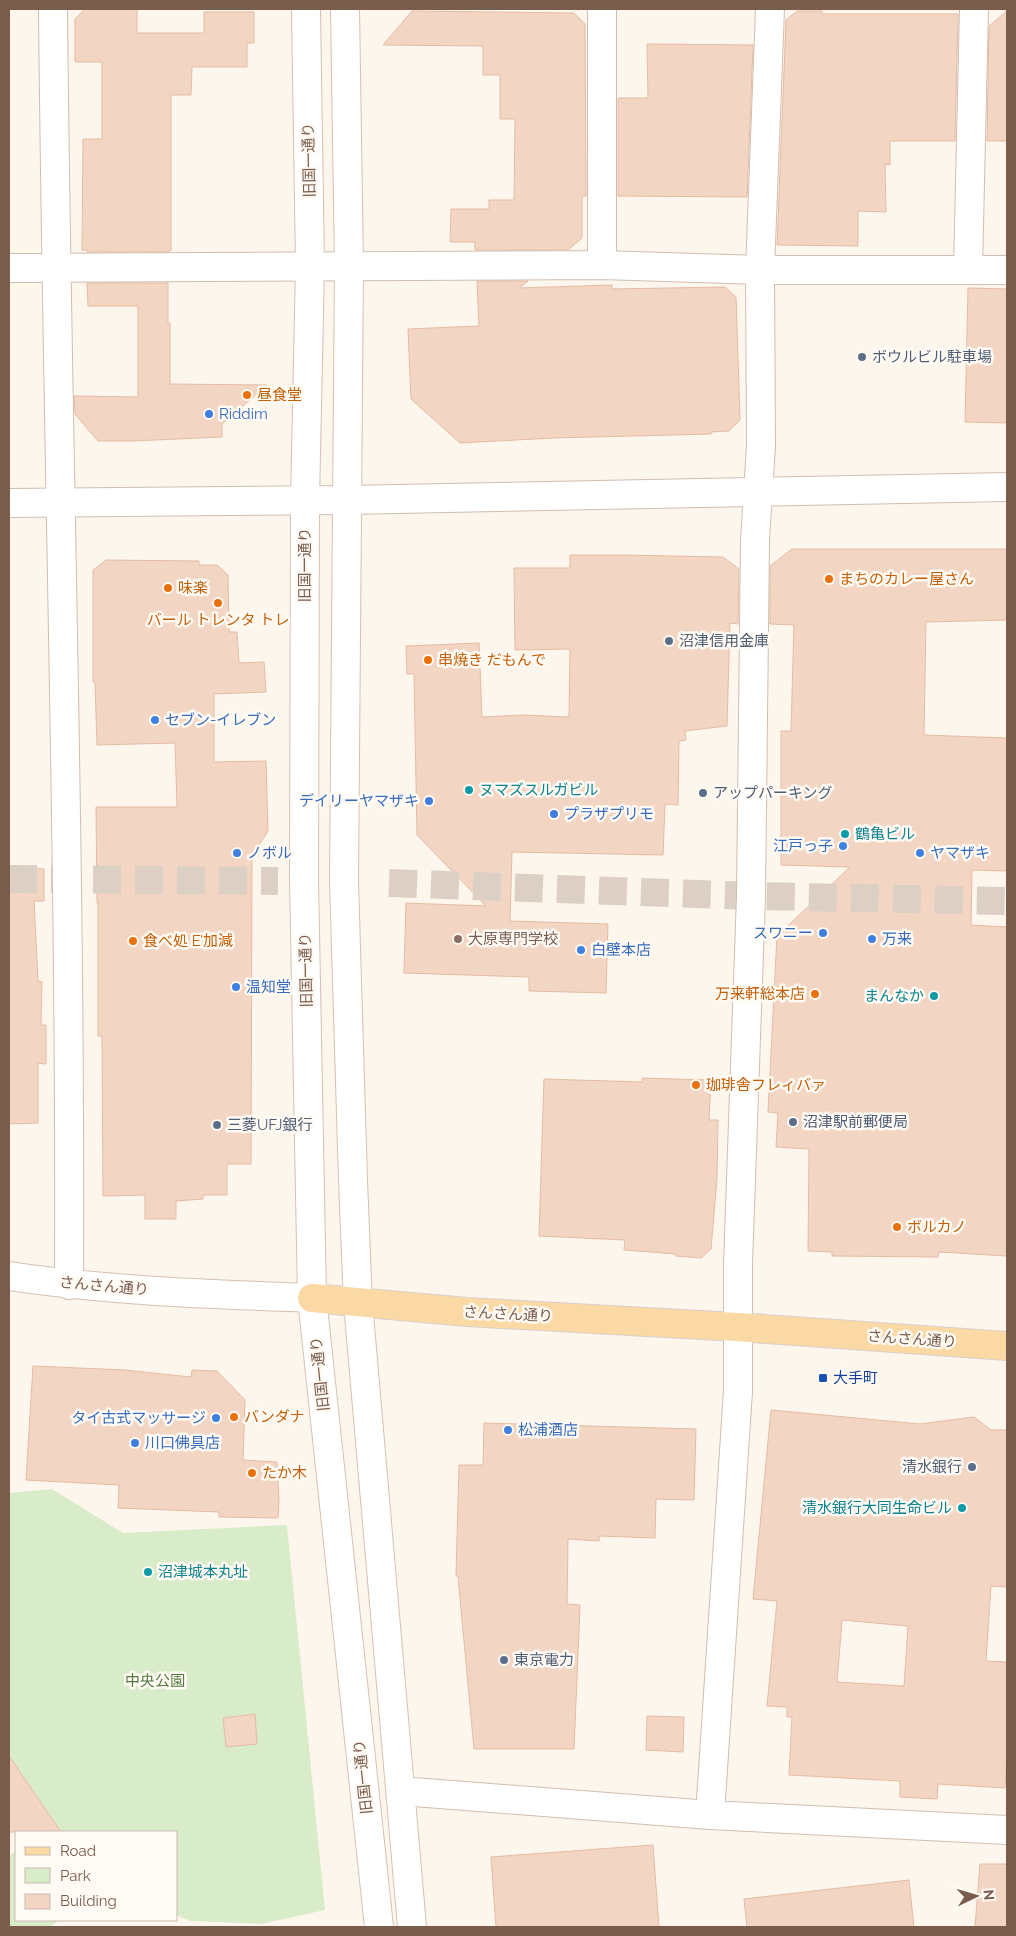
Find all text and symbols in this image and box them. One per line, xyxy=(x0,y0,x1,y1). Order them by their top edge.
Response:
street label: 旧国一通り xyxy=(299,122,319,198)
place label: ボウルビル駐車場 xyxy=(872,348,992,366)
marker: ボウルビル駐車場 xyxy=(856,351,868,363)
place label: 昼食堂 xyxy=(257,386,302,404)
marker: 昼食堂 xyxy=(241,389,253,401)
place label: Riddim xyxy=(219,405,268,423)
marker: Riddim xyxy=(203,408,215,420)
street label: 旧国一通り xyxy=(296,527,314,603)
place label: まちのカレー屋さん xyxy=(839,570,974,588)
marker: まちのカレー屋さん xyxy=(823,573,835,585)
place label: 味楽 xyxy=(178,579,208,597)
marker: 味楽 xyxy=(162,582,174,594)
marker: バール トレンタ トレ xyxy=(212,597,224,609)
place label: バール トレンタ トレ xyxy=(147,611,289,629)
place label: 沼津信用金庫 xyxy=(679,632,769,650)
marker: 沼津信用金庫 xyxy=(663,635,675,647)
place label: 串焼き だもんで xyxy=(438,651,546,669)
marker: 串焼き だもんで xyxy=(422,654,434,666)
place label: セブン-イレブン xyxy=(165,711,276,729)
marker: セブン-イレブン xyxy=(149,714,161,726)
place label: ヌマズスルガビル xyxy=(479,781,599,799)
marker: ヌマズスルガビル xyxy=(463,784,475,796)
place label: アップパーキング xyxy=(713,784,833,802)
marker: アップパーキング xyxy=(697,787,709,799)
place label: デイリーヤマザキ xyxy=(299,792,419,810)
marker: デイリーヤマザキ xyxy=(423,795,435,807)
place label: プラザプリモ xyxy=(564,805,654,823)
marker: プラザプリモ xyxy=(548,808,560,820)
place label: 鶴亀ビル xyxy=(855,825,915,843)
marker: 鶴亀ビル xyxy=(839,828,851,840)
place label: 江戸っ子 xyxy=(773,837,833,855)
marker: 江戸っ子 xyxy=(837,840,849,852)
place label: ノボル xyxy=(247,844,292,862)
place label: ヤマザキ xyxy=(930,844,990,862)
marker: ノボル xyxy=(231,847,243,859)
marker: ヤマザキ xyxy=(914,847,926,859)
place label: スワニー xyxy=(753,924,813,942)
marker: スワニー xyxy=(817,927,829,939)
place label: 大原専門学校 xyxy=(468,930,558,948)
place label: 万来 xyxy=(882,930,912,948)
place label: 食べ処 E’加減 xyxy=(143,932,233,950)
street label: 旧国一通り xyxy=(296,932,316,1008)
marker: 大原専門学校 xyxy=(452,933,464,945)
marker: 万来 xyxy=(866,933,878,945)
marker: 食べ処 E’加減 xyxy=(127,935,139,947)
place label: 白壁本店 xyxy=(591,941,651,959)
marker: 白壁本店 xyxy=(575,944,587,956)
place label: 温知堂 xyxy=(246,978,291,996)
marker: 温知堂 xyxy=(230,981,242,993)
place label: 万来軒総本店 xyxy=(715,985,805,1003)
place label: まんなか xyxy=(864,987,924,1005)
marker: 万来軒総本店 xyxy=(809,988,821,1000)
marker: まんなか xyxy=(928,990,940,1002)
place label: 珈琲舎フレィバァ xyxy=(706,1076,826,1094)
marker: 珈琲舎フレィバァ xyxy=(690,1079,702,1091)
place label: 沼津駅前郵便局 xyxy=(803,1113,908,1131)
place label: 三菱UFJ銀行 xyxy=(227,1116,312,1134)
marker: 沼津駅前郵便局 xyxy=(787,1116,799,1128)
marker: 三菱UFJ銀行 xyxy=(211,1119,223,1131)
place label: ボルカノ xyxy=(907,1218,967,1236)
marker: ボルカノ xyxy=(891,1221,903,1233)
street label: さんさん通り xyxy=(58,1273,150,1299)
street label: さんさん通り xyxy=(463,1303,553,1325)
street label: さんさん通り xyxy=(866,1327,958,1351)
street label: 旧国一通り xyxy=(307,1336,333,1412)
place label: 大手町 xyxy=(833,1369,878,1387)
marker: 大手町 xyxy=(817,1372,829,1384)
place label: バンダナ xyxy=(244,1408,305,1426)
place label: タイ古式マッサージ xyxy=(71,1409,206,1427)
marker: バンダナ xyxy=(228,1411,240,1423)
marker: タイ古式マッサージ xyxy=(210,1412,222,1424)
place label: 松浦酒店 xyxy=(518,1421,578,1439)
marker: 松浦酒店 xyxy=(502,1424,514,1436)
place label: 川口佛具店 xyxy=(145,1434,220,1452)
marker: 川口佛具店 xyxy=(129,1437,141,1449)
place label: 清水銀行 xyxy=(902,1458,962,1476)
marker: 清水銀行 xyxy=(966,1461,978,1473)
place label: たか木 xyxy=(262,1464,307,1482)
marker: たか木 xyxy=(246,1467,258,1479)
place label: 清水銀行大同生命ビル xyxy=(802,1499,952,1517)
marker: 清水銀行大同生命ビル xyxy=(956,1502,968,1514)
place label: 沼津城本丸址 xyxy=(158,1563,248,1581)
marker: 沼津城本丸址 xyxy=(142,1566,154,1578)
place label: 東京電力 xyxy=(514,1651,574,1669)
marker: 東京電力 xyxy=(498,1654,510,1666)
park label: 中央公園 xyxy=(125,1672,185,1690)
street label: 旧国一通り xyxy=(350,1739,376,1815)
legend xyxy=(15,1831,178,1921)
text: Road xyxy=(60,1842,96,1860)
text: Park xyxy=(60,1867,91,1885)
north arrow xyxy=(951,1871,1001,1921)
text: N xyxy=(981,1889,997,1901)
text: Building xyxy=(60,1892,117,1910)

